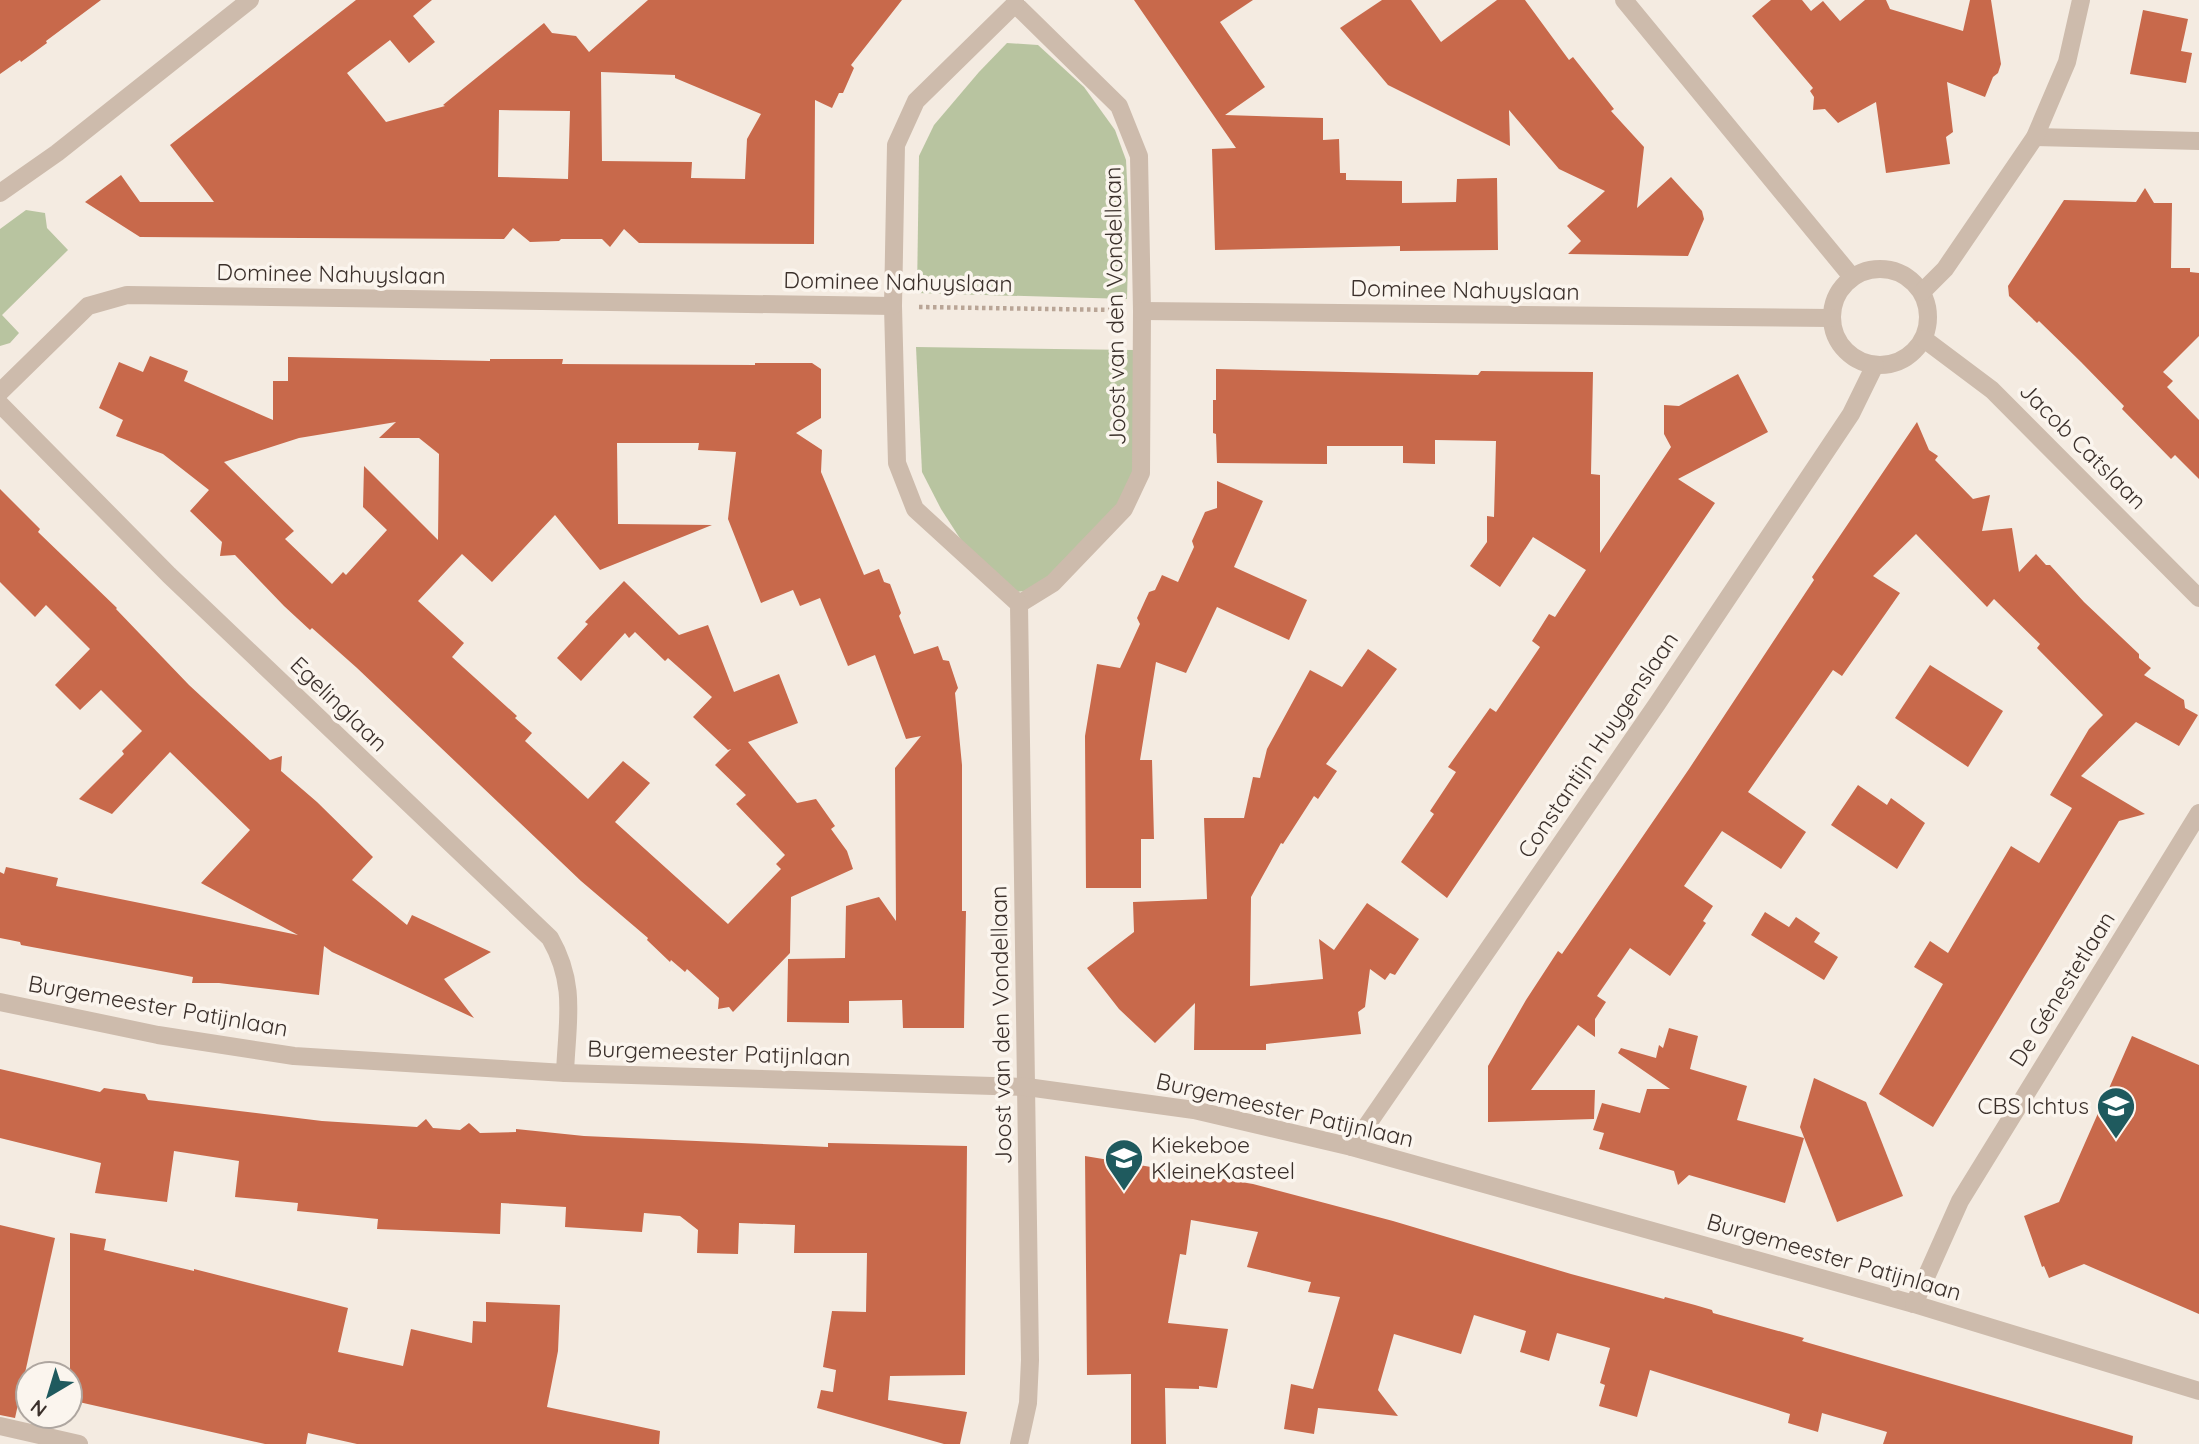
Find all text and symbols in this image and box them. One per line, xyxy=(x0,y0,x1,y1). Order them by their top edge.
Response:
street label: Joost van den Vondellaan xyxy=(1098,166,1131,446)
street label: Dominee Nahuyslaan xyxy=(216,257,446,290)
street label: Dominee Nahuyslaan xyxy=(783,265,1013,298)
street label: Dominee Nahuyslaan xyxy=(1350,273,1580,306)
street label: Jacob Catslaan xyxy=(2014,376,2153,515)
street label: Constantijn Huygenslaan xyxy=(1511,626,1684,863)
street label: Egelinglaan xyxy=(285,650,394,757)
street label: Joost van den Vondellaan xyxy=(984,885,1017,1165)
street label: De Génestetlaan xyxy=(2002,906,2121,1072)
street label: Burgemeester Patijnlaan xyxy=(26,968,290,1043)
street label: Burgemeester Patijnlaan xyxy=(587,1033,851,1072)
street label: Burgemeester Patijnlaan xyxy=(1153,1066,1417,1153)
school or university icon: CBS Ichtus xyxy=(2095,1085,2137,1140)
place label: CBS Ichtus xyxy=(1977,1091,2089,1120)
place label: Kiekeboe KleineKasteel xyxy=(1151,1130,1295,1185)
school or university icon: Kiekeboe KleineKasteel xyxy=(1103,1137,1145,1192)
street label: Burgemeester Patijnlaan xyxy=(1704,1206,1965,1307)
north arrow xyxy=(14,1360,84,1430)
text: N xyxy=(26,1395,51,1422)

